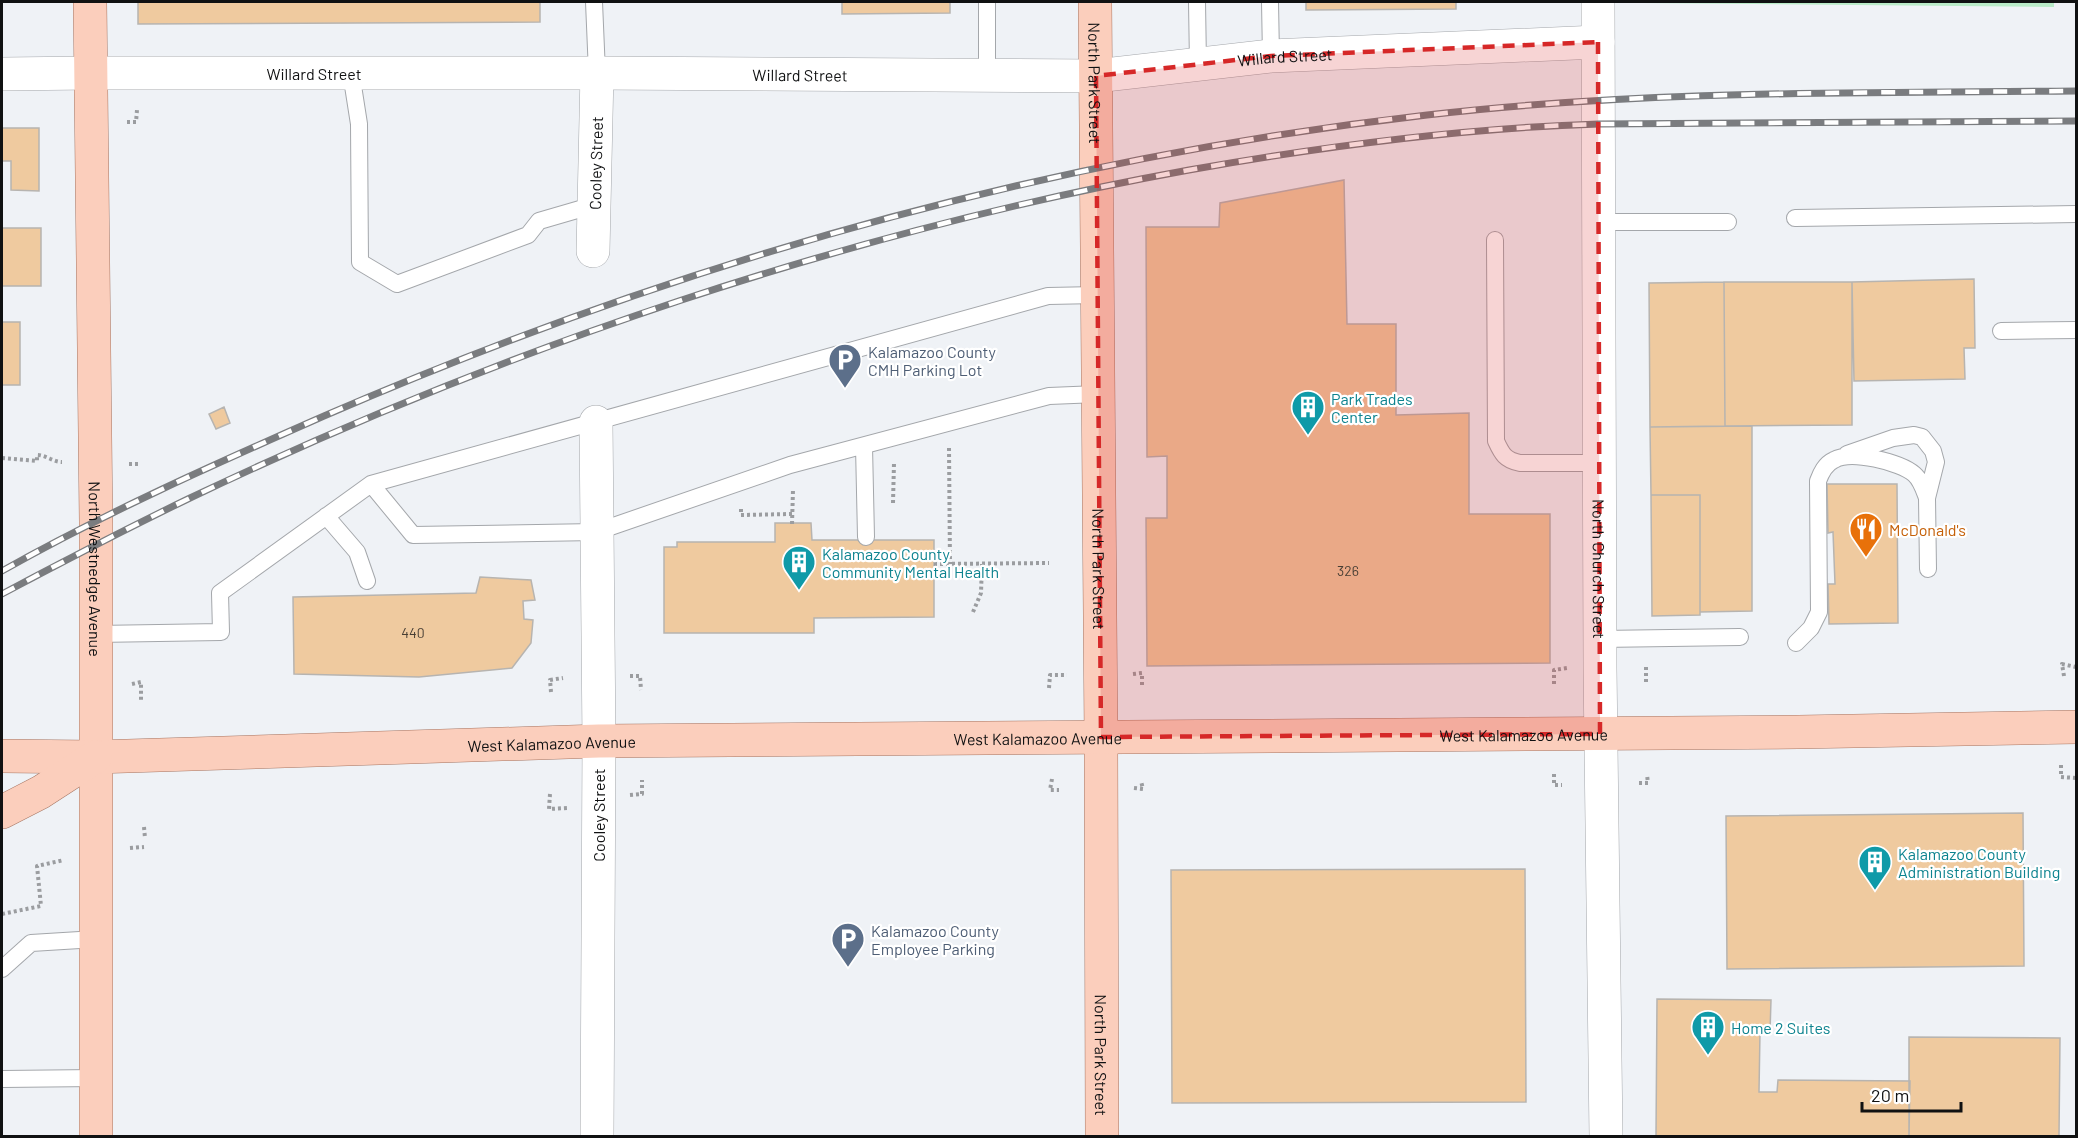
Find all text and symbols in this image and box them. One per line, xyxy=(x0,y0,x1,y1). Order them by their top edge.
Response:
street label: North Park Street xyxy=(1086,22,1106,144)
street label: Willard Street xyxy=(1236,44,1333,69)
street label: Willard Street xyxy=(266,64,362,83)
street label: Willard Street xyxy=(752,64,848,84)
street label: Cooley Street xyxy=(584,116,606,210)
parking icon: Kalamazoo County CMH Parking Lot xyxy=(827,342,863,389)
place label: Kalamazoo County CMH Parking Lot xyxy=(868,342,996,379)
building icon: Park Trades Center xyxy=(1290,389,1326,436)
place label: Park Trades Center xyxy=(1331,389,1413,426)
street label: North Westnedge Avenue xyxy=(86,481,106,657)
street label: North Church Street xyxy=(1590,499,1609,639)
street label: North Park Street xyxy=(1090,508,1110,630)
restaurant icon: McDonald's xyxy=(1848,511,1884,558)
place label: McDonald's xyxy=(1889,520,1966,539)
building icon: Kalamazoo County Community Mental Health xyxy=(781,544,817,591)
place label: Kalamazoo County Community Mental Health xyxy=(822,544,999,581)
house number: 326 xyxy=(1337,562,1359,579)
house number: 440 xyxy=(401,624,425,641)
street label: West Kalamazoo Avenue xyxy=(1439,724,1608,744)
street label: West Kalamazoo Avenue xyxy=(954,728,1122,748)
street label: West Kalamazoo Avenue xyxy=(467,731,636,755)
street label: Cooley Street xyxy=(589,768,608,862)
building icon: Kalamazoo County Administration Building xyxy=(1857,844,1893,891)
place label: Kalamazoo County Administration Building xyxy=(1898,844,2060,881)
parking icon: Kalamazoo County Employee Parking xyxy=(830,921,866,968)
place label: Kalamazoo County Employee Parking xyxy=(871,921,999,958)
street label: North Park Street xyxy=(1092,994,1111,1116)
building icon: Home 2 Suites xyxy=(1690,1009,1726,1056)
place label: Home 2 Suites xyxy=(1731,1018,1830,1037)
scale bar xyxy=(1862,1075,1961,1113)
text: 20 m xyxy=(1871,1084,1909,1106)

